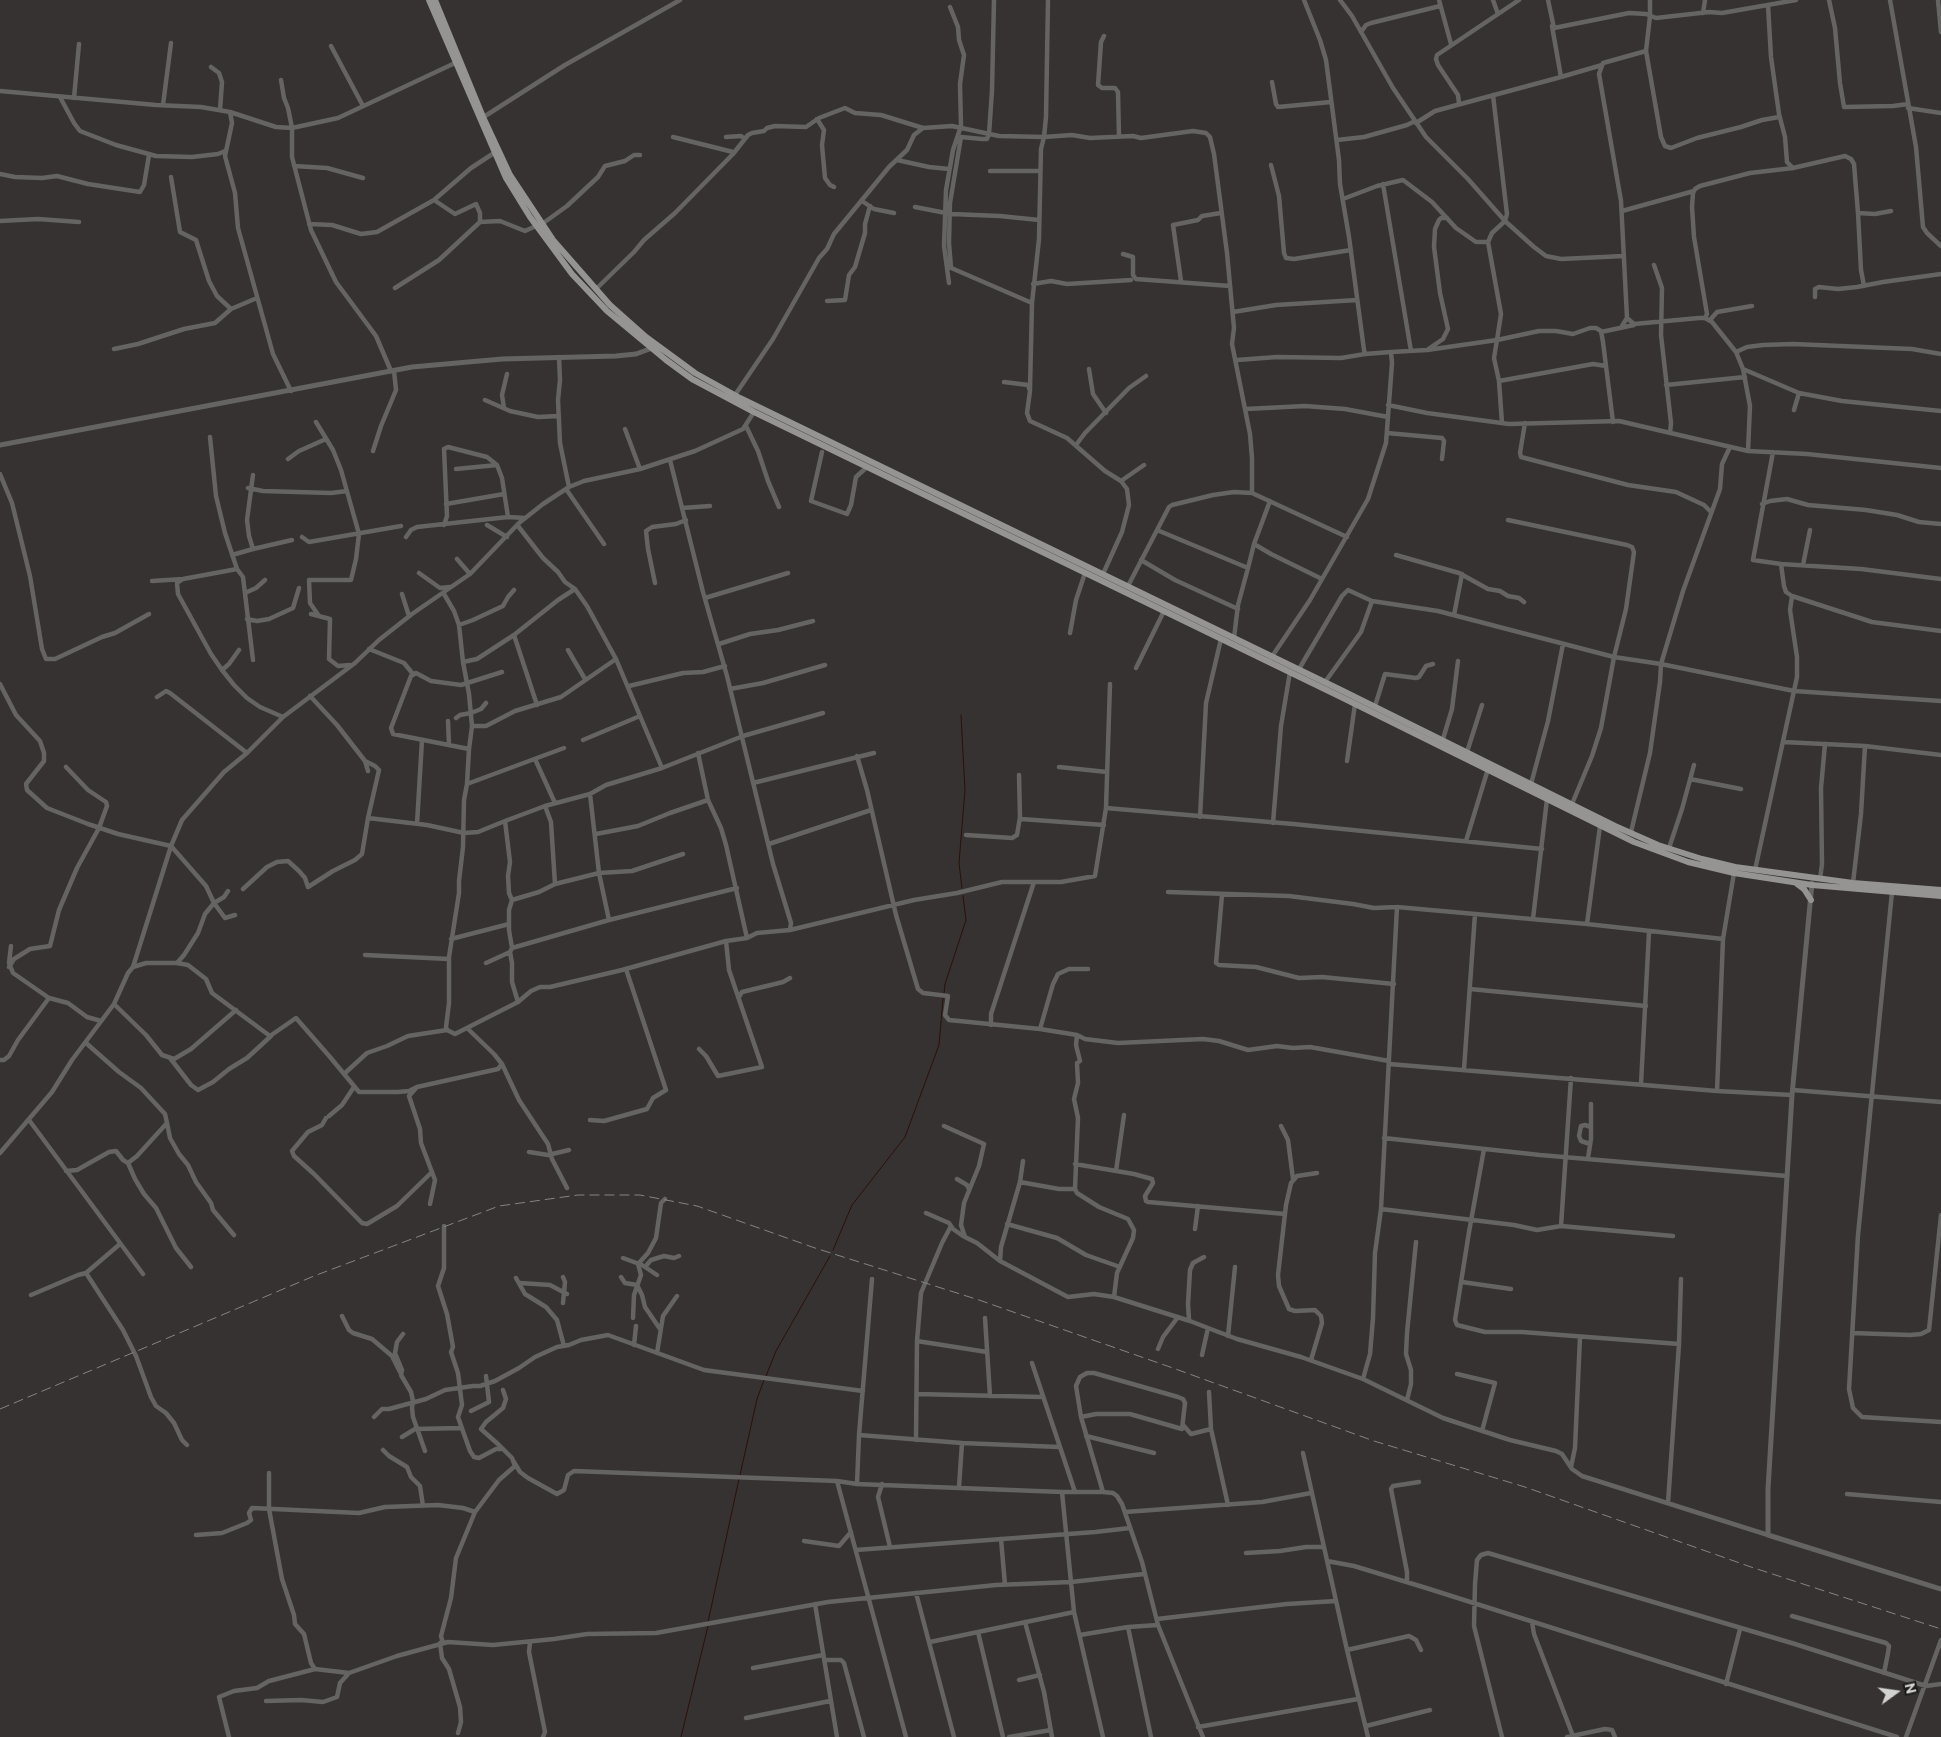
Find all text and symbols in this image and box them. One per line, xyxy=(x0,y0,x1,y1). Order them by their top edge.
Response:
north arrow xyxy=(1871,1667,1921,1717)
text: N xyxy=(1902,1681,1921,1695)

